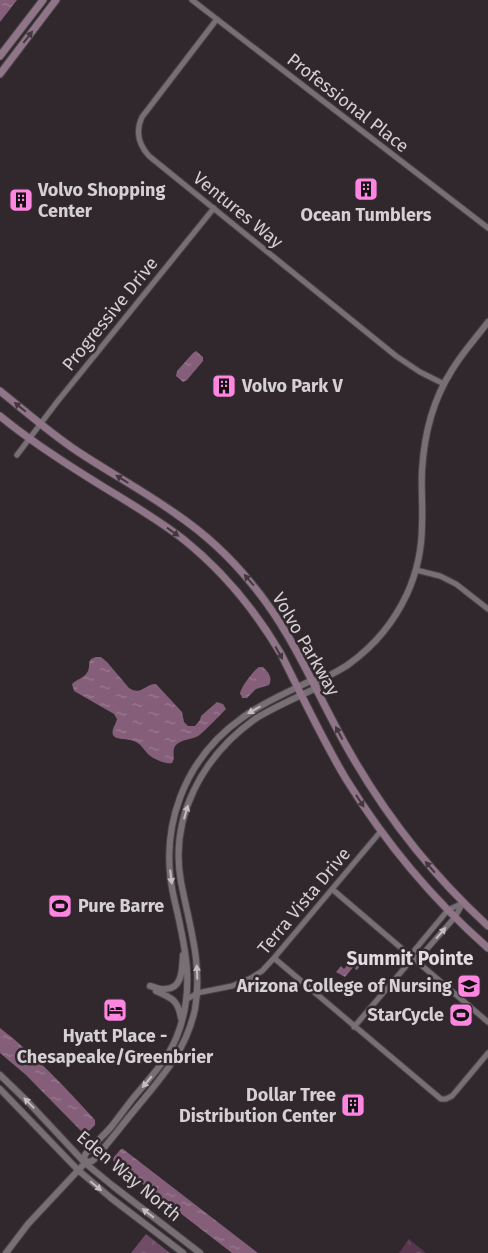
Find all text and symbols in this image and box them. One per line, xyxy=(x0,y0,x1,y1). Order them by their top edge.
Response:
one-way arrow xyxy=(23,31,34,44)
street label: Professional Place xyxy=(283,49,413,157)
street label: Ventures Way xyxy=(189,167,287,253)
building icon: Ocean Tumblers xyxy=(353,176,379,202)
place label: Volvo Shopping Center xyxy=(37,179,166,222)
building icon: Volvo Shopping Center xyxy=(8,187,34,213)
place label: Ocean Tumblers xyxy=(300,204,432,226)
street label: Progressive Drive xyxy=(57,253,163,375)
building icon: Volvo Park V xyxy=(211,373,237,399)
place label: Volvo Park V xyxy=(241,375,344,397)
one-way arrow xyxy=(14,402,27,413)
one-way arrow xyxy=(116,475,129,484)
one-way arrow xyxy=(166,527,180,537)
one-way arrow xyxy=(243,573,254,586)
street label: Volvo Parkway xyxy=(268,588,345,700)
one-way arrow xyxy=(275,646,284,659)
one-way arrow xyxy=(247,706,261,714)
one-way arrow xyxy=(335,726,343,740)
one-way arrow xyxy=(355,794,365,807)
one-way arrow xyxy=(182,804,190,820)
street label: Terra Vista Drive xyxy=(253,843,355,959)
one-way arrow xyxy=(425,860,436,873)
one-way arrow xyxy=(167,869,175,885)
sports icon: Pure Barre xyxy=(47,893,73,919)
place label: Pure Barre xyxy=(78,895,164,917)
one-way arrow xyxy=(435,927,446,940)
district label: Summit Pointe xyxy=(347,947,473,970)
one-way arrow xyxy=(193,964,201,980)
school or university icon: Arizona College of Nursing xyxy=(456,973,482,999)
place label: Arizona College of Nursing xyxy=(236,975,452,997)
hotel icon: Hyatt Place - Chesapeake/Greenbrier xyxy=(102,997,128,1023)
sports icon: StarCycle xyxy=(448,1002,474,1028)
place label: StarCycle xyxy=(367,1004,444,1026)
place label: Hyatt Place - Chesapeake/Greenbrier xyxy=(17,1025,214,1068)
one-way arrow xyxy=(142,1075,153,1088)
place label: Dollar Tree Distribution Center xyxy=(179,1084,337,1127)
building icon: Dollar Tree Distribution Center xyxy=(340,1092,366,1118)
one-way arrow xyxy=(23,1097,35,1109)
street label: Eden Way North xyxy=(72,1126,186,1226)
one-way arrow xyxy=(89,1180,102,1191)
one-way arrow xyxy=(142,1207,155,1218)

